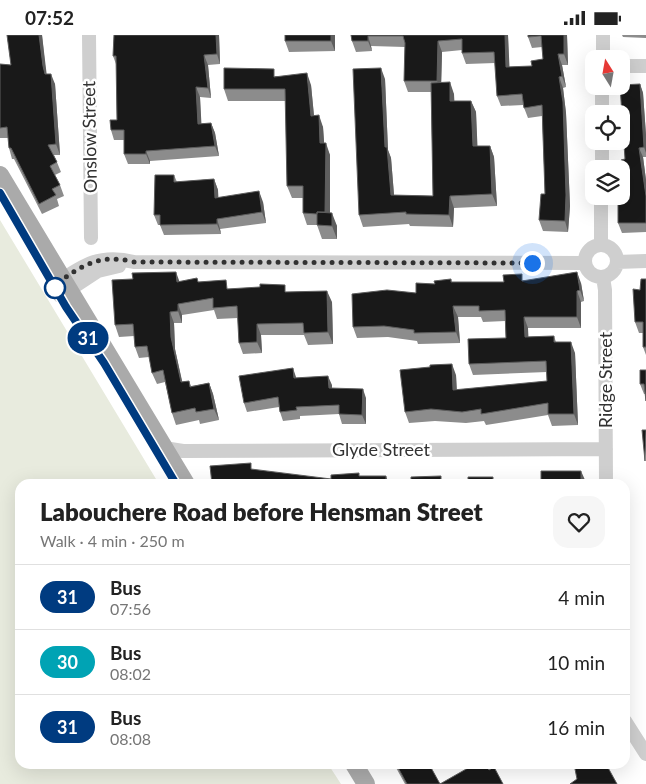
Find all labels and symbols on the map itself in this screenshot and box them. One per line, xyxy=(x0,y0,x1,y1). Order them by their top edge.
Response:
north arrow xyxy=(585,50,630,95)
street label: Onslow Street xyxy=(77,80,101,193)
your location xyxy=(520,251,545,276)
unlabelled marker xyxy=(44,277,66,299)
line badge: 31 xyxy=(66,322,110,354)
street label: Ridge Street xyxy=(594,331,616,428)
street label: Glyde Street xyxy=(332,438,431,460)

